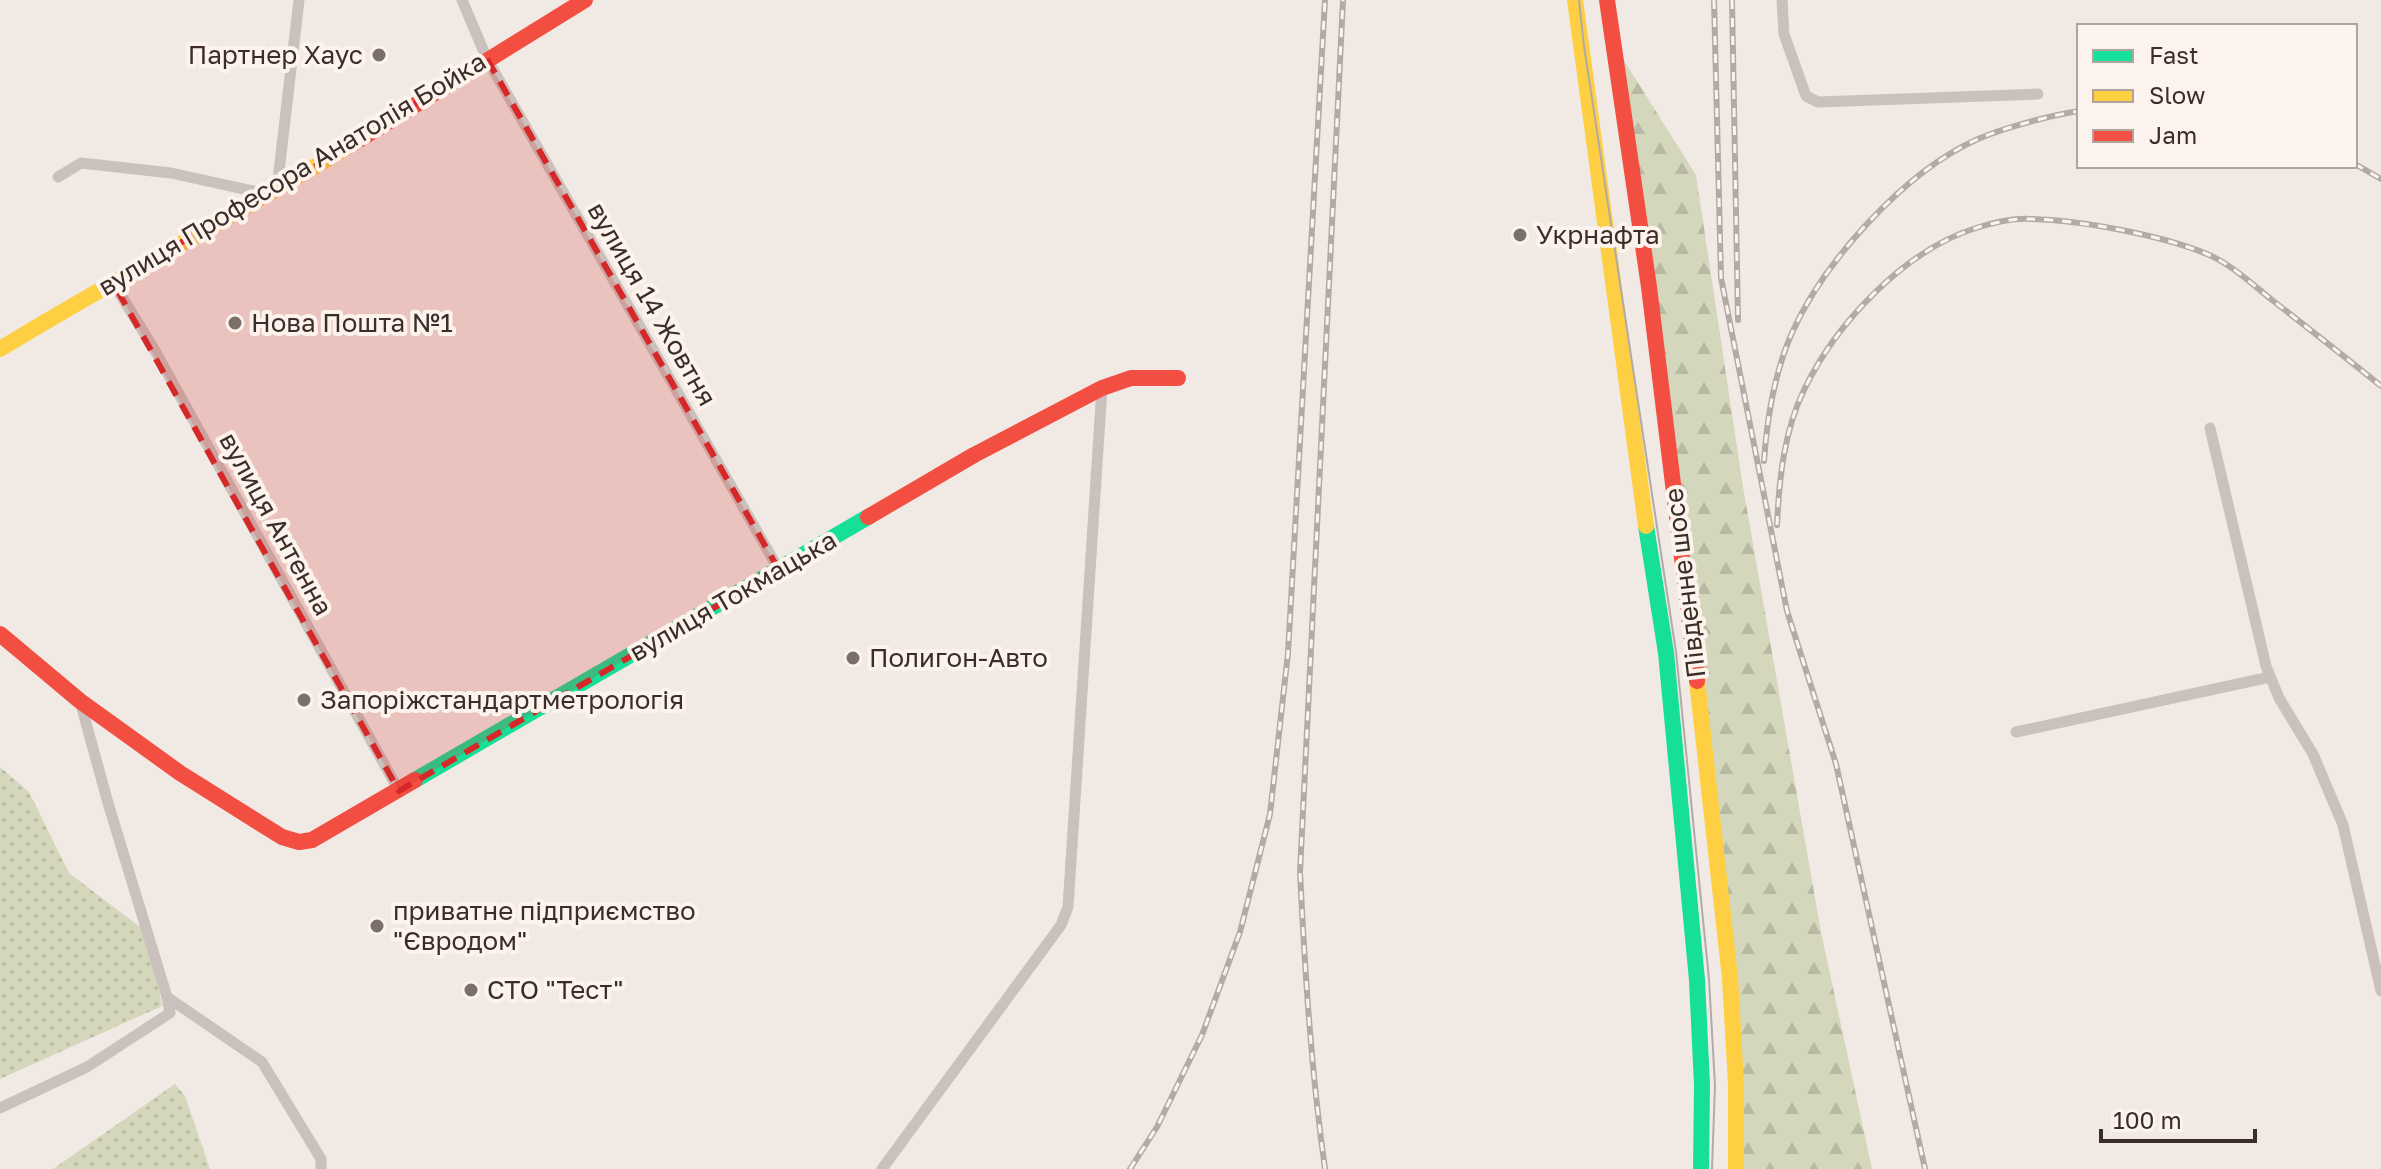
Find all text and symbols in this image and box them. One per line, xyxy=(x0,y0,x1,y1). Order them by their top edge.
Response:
legend xyxy=(2077,24,2357,168)
place label: Партнер Хаус xyxy=(188,39,363,70)
text: Fast xyxy=(2149,40,2199,69)
street label: вулиця Професора Анатолія Бойка xyxy=(92,45,491,302)
marker: Партнер Хаус xyxy=(370,46,388,64)
text: Slow xyxy=(2149,80,2205,109)
text: Jam xyxy=(2149,120,2197,149)
street label: вулиця 14 Жовтня xyxy=(582,196,723,411)
place label: Укрнафта xyxy=(1536,219,1660,250)
marker: Укрнафта xyxy=(1511,226,1529,244)
place label: Нова Пошта №1 xyxy=(251,307,453,338)
marker: Нова Пошта №1 xyxy=(226,314,244,332)
street label: вулиця Антенна xyxy=(213,427,340,621)
street label: Південне шосе xyxy=(1657,486,1712,680)
street label: вулиця Токмацька xyxy=(624,524,842,667)
place label: Полигон-Авто xyxy=(869,642,1048,673)
marker: Полигон-Авто xyxy=(844,649,862,667)
place label: Запоріжстандартметрологія xyxy=(320,684,684,715)
marker: Запоріжстандартметрологія xyxy=(295,691,313,709)
place label: приватне підприємство "Євродом" xyxy=(393,895,696,956)
marker: приватне підприємство "Євродом" xyxy=(368,917,386,935)
place label: СТО "Тест" xyxy=(487,974,623,1005)
marker: СТО "Тест" xyxy=(462,981,480,999)
scale bar xyxy=(2101,1093,2255,1143)
text: 100 m xyxy=(2113,1105,2182,1134)

